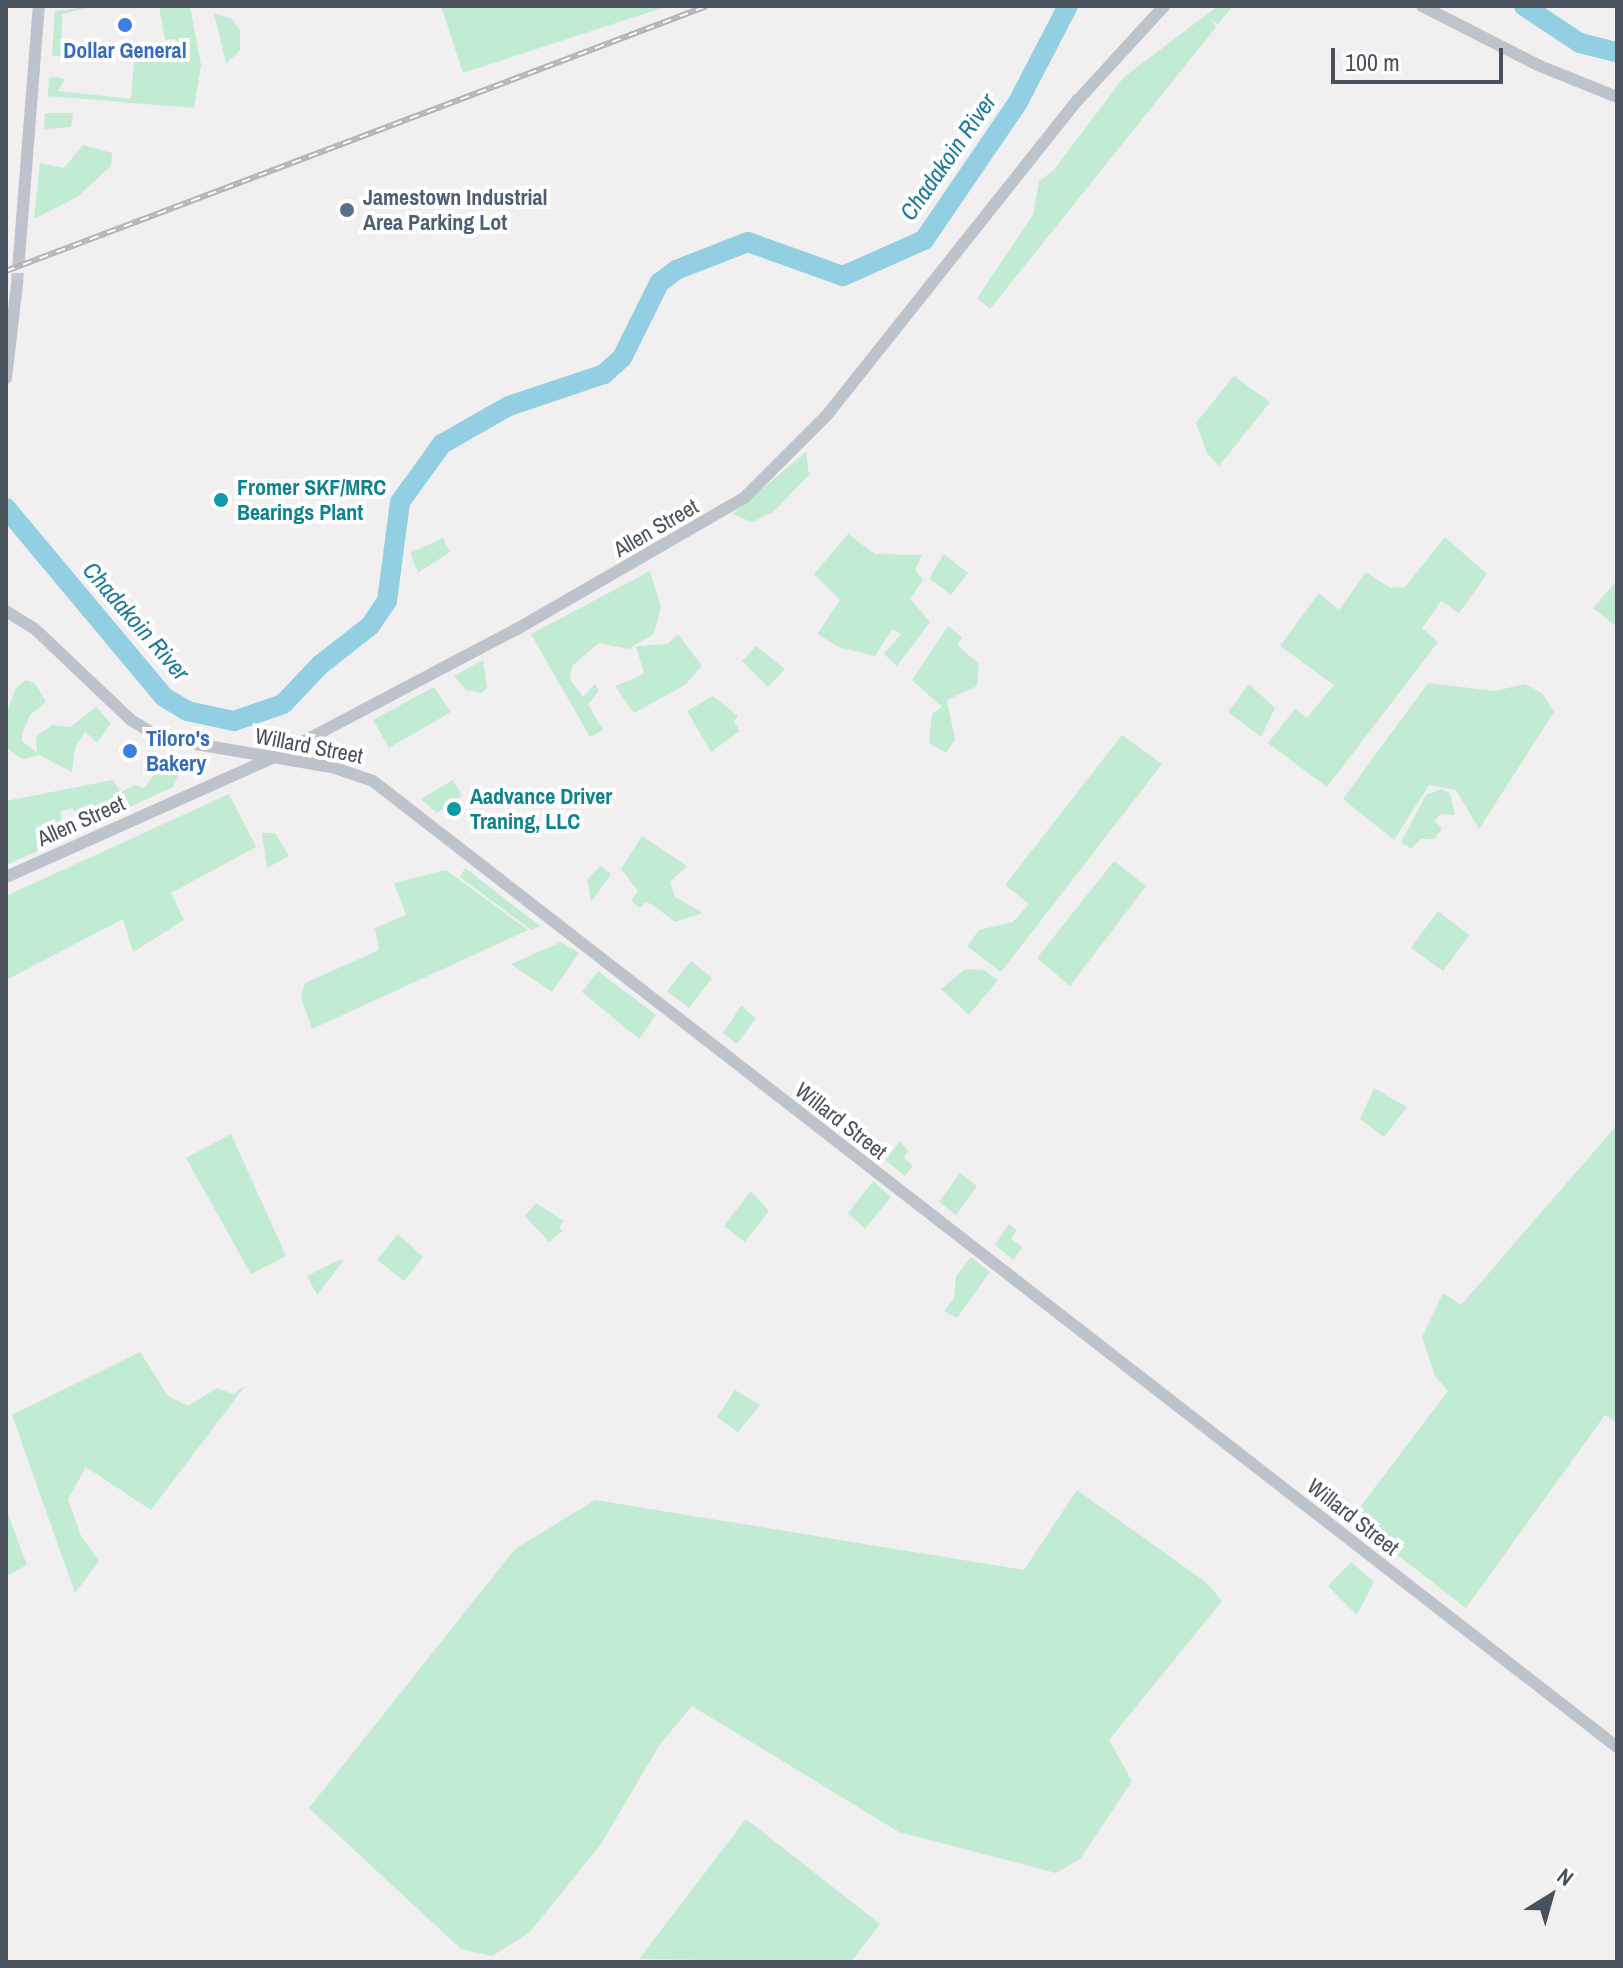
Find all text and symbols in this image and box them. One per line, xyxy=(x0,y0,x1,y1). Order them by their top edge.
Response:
marker: Dollar General xyxy=(116,16,134,34)
scale bar xyxy=(1335,32,1507,82)
place label: Dollar General xyxy=(63,38,187,64)
text: 100 m xyxy=(1345,46,1400,78)
water label: Chadakoin River xyxy=(894,88,1002,226)
place label: Jamestown Industrial Area Parking Lot xyxy=(363,184,547,236)
marker: Jamestown Industrial Area Parking Lot xyxy=(338,201,356,219)
place label: Fromer SKF/MRC Bearings Plant xyxy=(237,474,386,526)
marker: Fromer SKF/MRC Bearings Plant xyxy=(212,491,230,509)
street label: Allen Street xyxy=(609,493,703,563)
water label: Chadakoin River xyxy=(77,556,195,686)
street label: Willard Street xyxy=(253,723,365,769)
place label: Tiloro's Bakery xyxy=(146,725,210,776)
marker: Tiloro's Bakery xyxy=(121,742,139,760)
place label: Aadvance Driver Traning, LLC xyxy=(470,783,612,834)
street label: Allen Street xyxy=(33,790,129,852)
marker: Aadvance Driver Traning, LLC xyxy=(445,800,463,818)
street label: Willard Street xyxy=(790,1077,892,1165)
street label: Willard Street xyxy=(1302,1473,1404,1561)
north arrow xyxy=(1511,1856,1591,1936)
text: N xyxy=(1551,1861,1580,1893)

